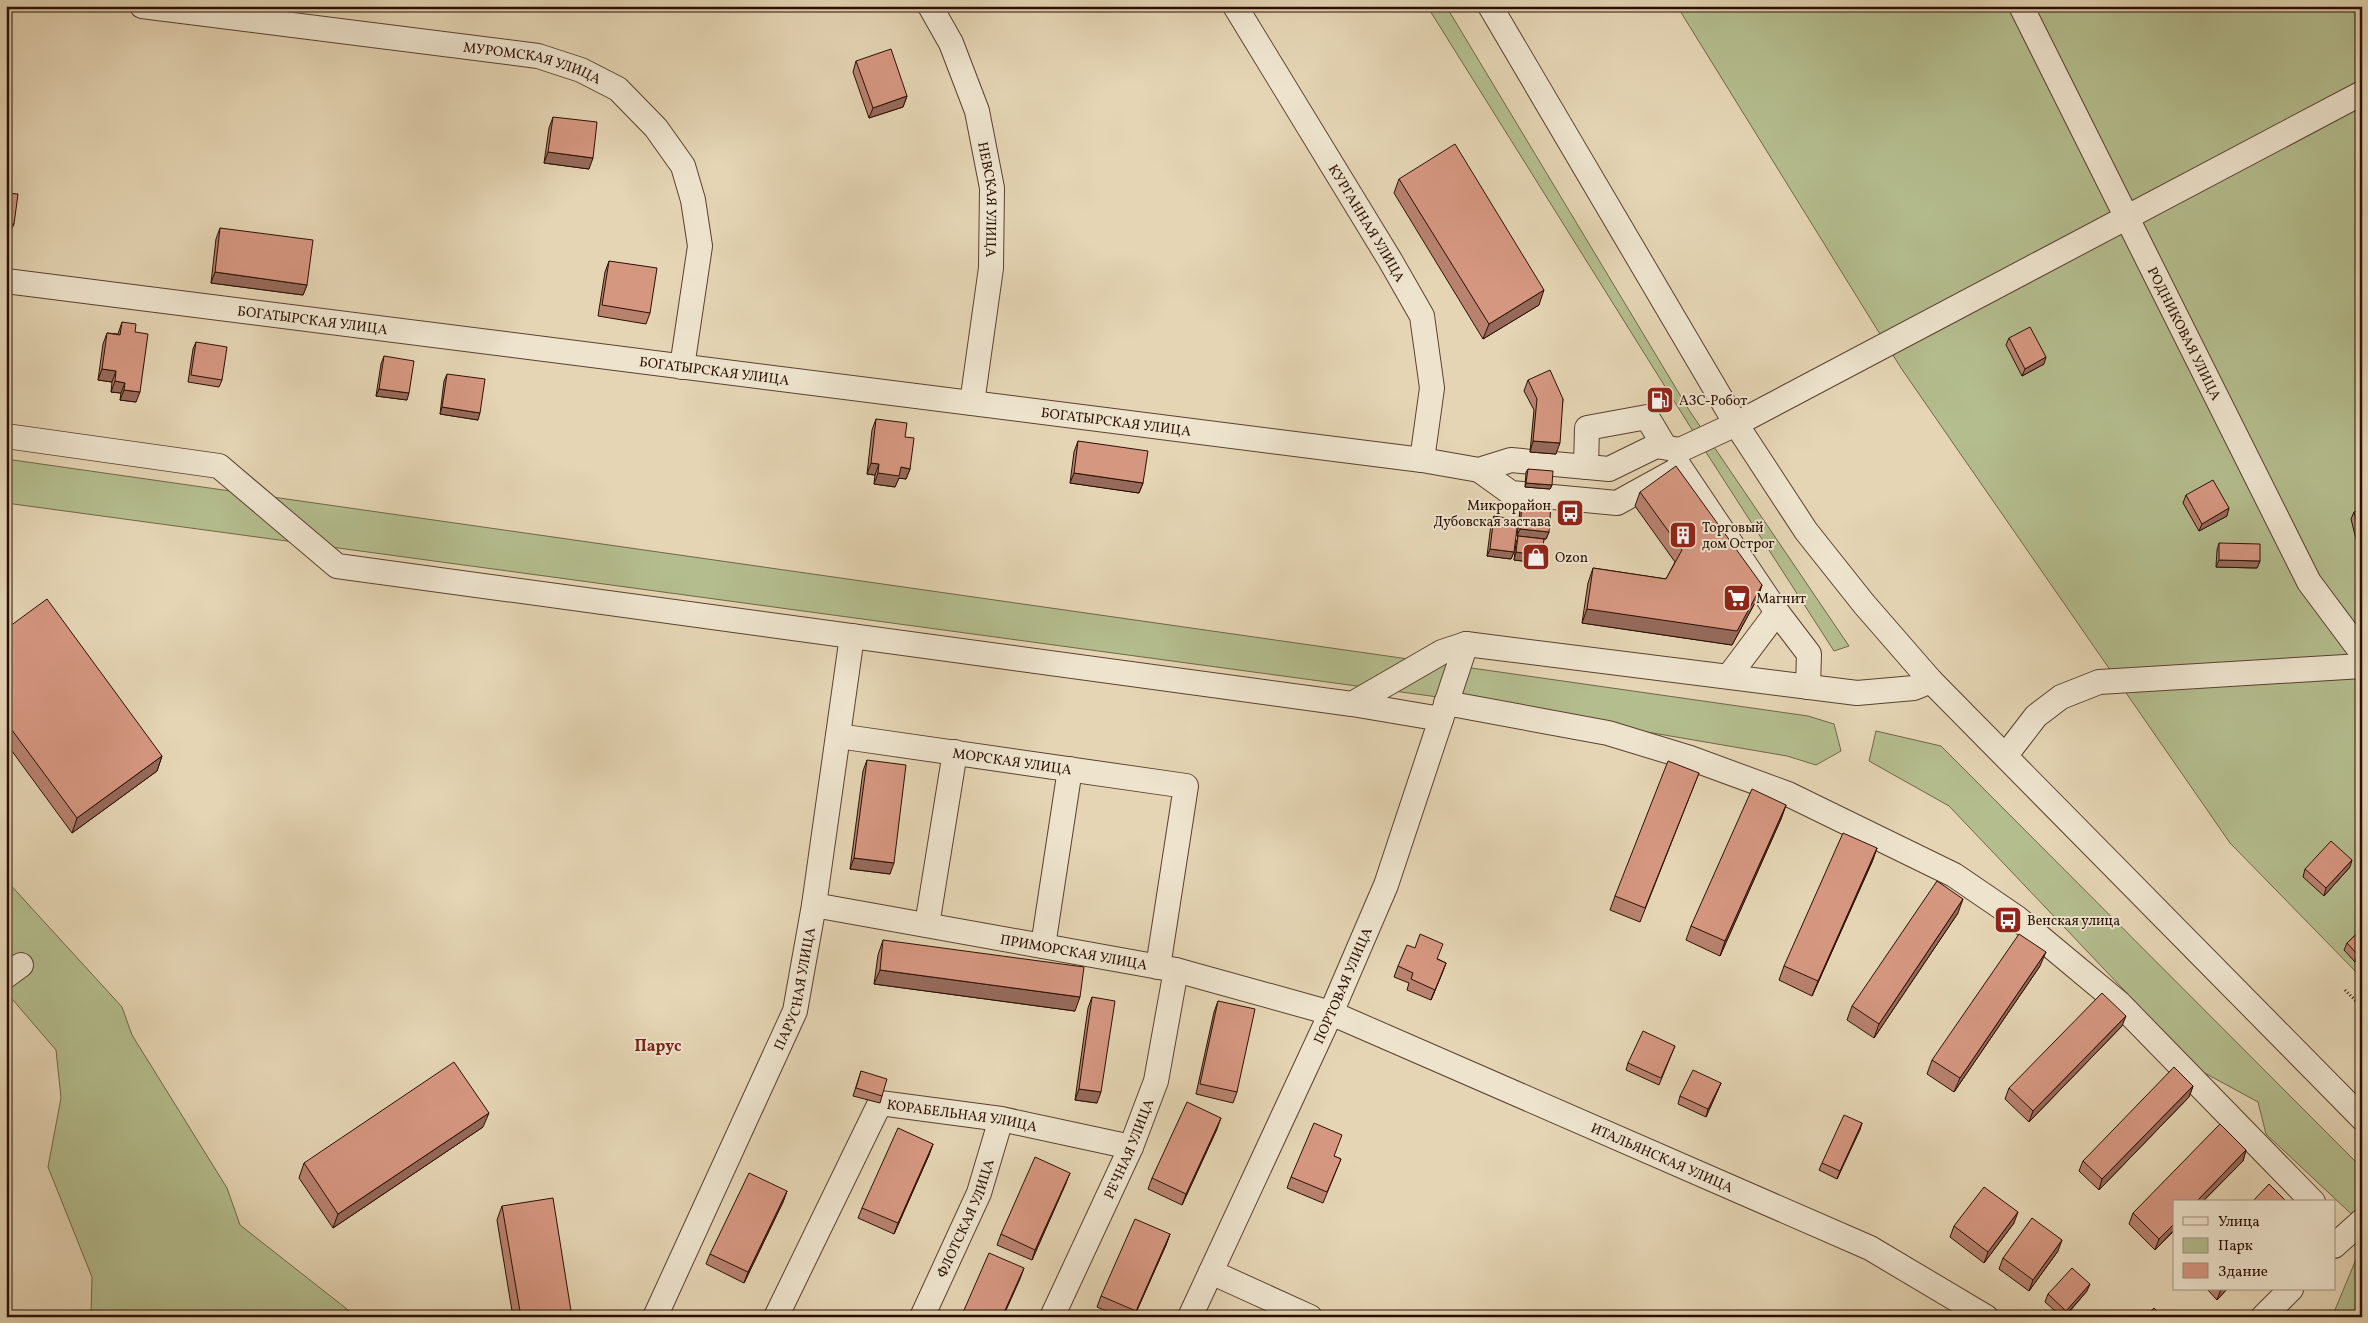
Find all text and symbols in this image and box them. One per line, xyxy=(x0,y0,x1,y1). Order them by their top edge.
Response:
street label: МУРОМСКАЯ УЛИЦА xyxy=(462,39,604,90)
street label: НЕВСКАЯ УЛИЦА xyxy=(972,140,1000,258)
street label: КУРГАННАЯ УЛИЦА xyxy=(1323,161,1409,286)
street label: РОДНИКОВАЯ УЛИЦА xyxy=(2142,264,2225,404)
street label: БОГАТЫРСКАЯ УЛИЦА xyxy=(236,302,389,340)
street label: БОГАТЫРСКАЯ УЛИЦА xyxy=(638,353,791,391)
fuel station icon: АЗС-Робот xyxy=(1645,385,1675,415)
place label: АЗС-Робот xyxy=(1679,392,1747,411)
street label: БОГАТЫРСКАЯ УЛИЦА xyxy=(1040,404,1192,442)
place label: Микрорайон Дубовская застава xyxy=(1434,497,1551,532)
bus stop icon: Микрорайон Дубовская застава xyxy=(1555,498,1585,528)
place label: Торговый дом Острог xyxy=(1702,519,1775,554)
building icon: Торговый дом Острог xyxy=(1668,520,1698,550)
shop icon: Ozon xyxy=(1521,542,1551,572)
place label: Ozon xyxy=(1555,549,1588,568)
supermarket icon: Магнит xyxy=(1722,583,1752,613)
place label: Магнит xyxy=(1756,590,1806,609)
street label: МОРСКАЯ УЛИЦА xyxy=(951,745,1073,780)
bus stop icon: Венская улица xyxy=(1993,905,2023,935)
place label: Венская улица xyxy=(2027,912,2120,931)
street label: ПОРТОВАЯ УЛИЦА xyxy=(1310,925,1378,1047)
street label: ПАРУСНАЯ УЛИЦА xyxy=(770,926,821,1054)
street label: ПРИМОРСКАЯ УЛИЦА xyxy=(998,931,1149,976)
district label: Парус xyxy=(635,1036,682,1058)
street label: КОРАБЕЛЬНАЯ УЛИЦА xyxy=(885,1096,1039,1138)
street label: РЕЧНАЯ УЛИЦА xyxy=(1100,1096,1159,1202)
street label: ИТАЛЬЯНСКАЯ УЛИЦА xyxy=(1587,1119,1736,1198)
street label: ФЛОТСКАЯ УЛИЦА xyxy=(933,1157,1000,1281)
legend xyxy=(2173,1200,2336,1290)
text: Улица xyxy=(2218,1212,2260,1233)
text: Парк xyxy=(2218,1236,2253,1257)
text: Здание xyxy=(2218,1262,2268,1283)

